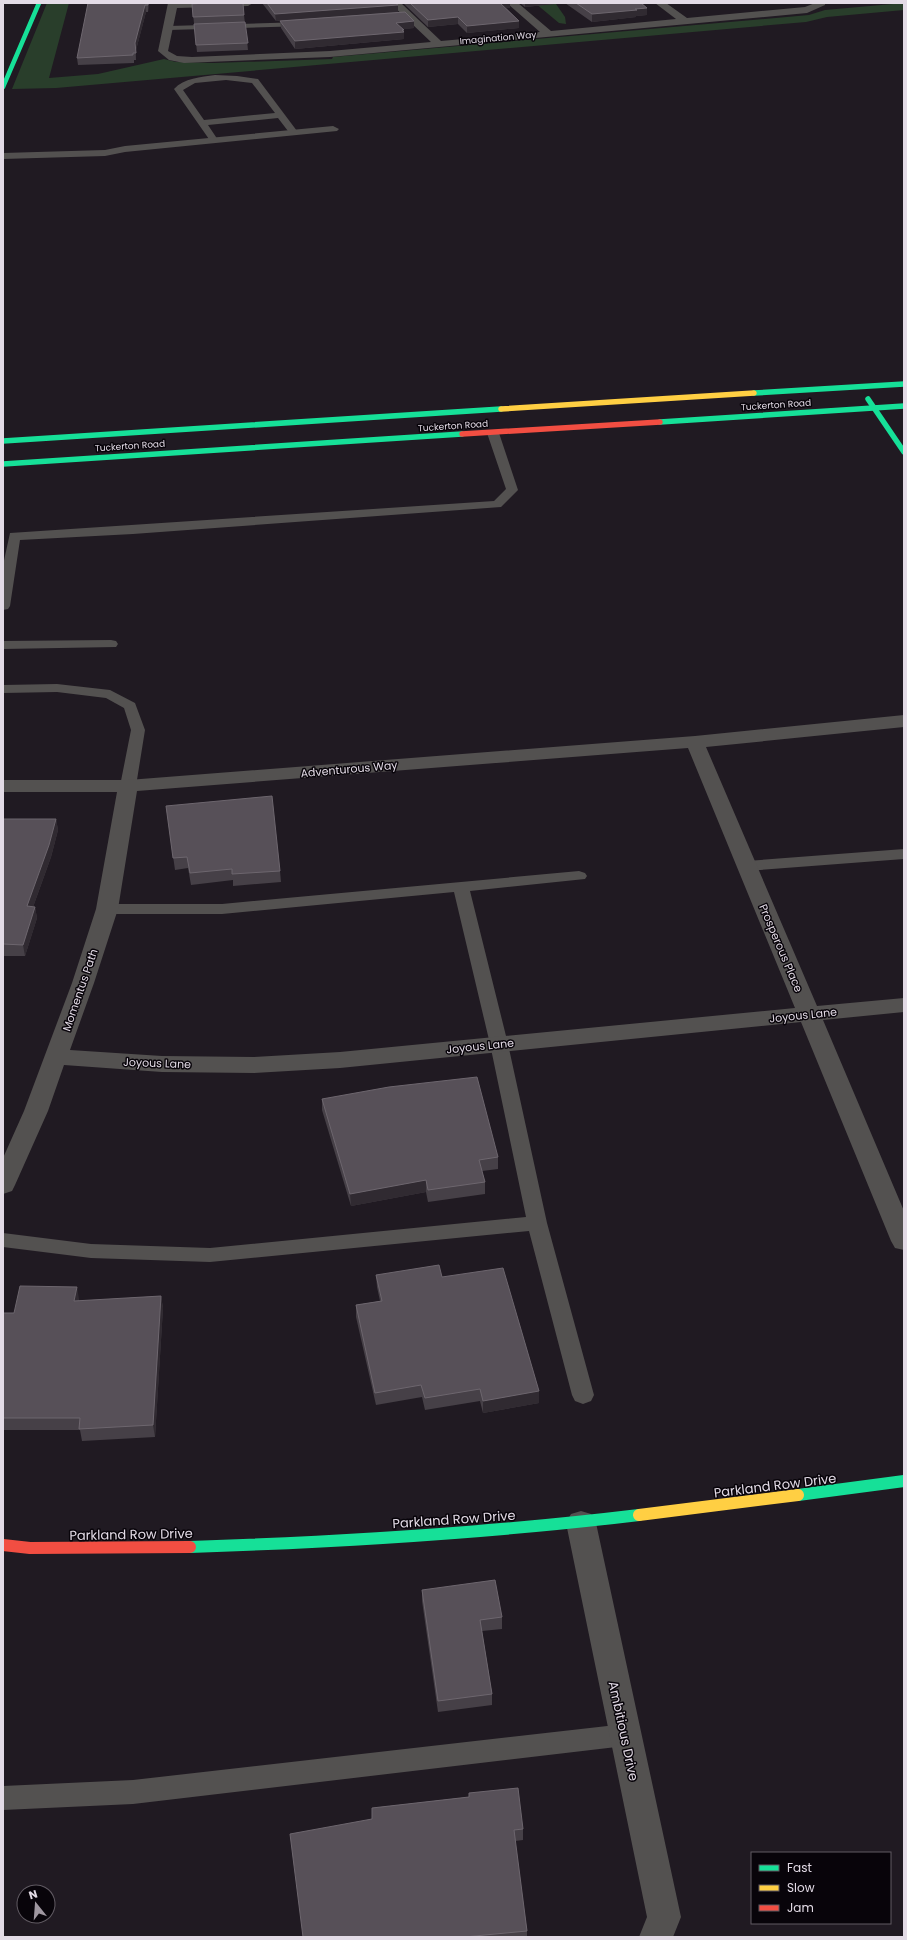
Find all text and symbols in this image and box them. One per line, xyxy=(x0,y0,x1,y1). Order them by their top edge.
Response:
street label: Imagination Way xyxy=(459,29,537,47)
street label: Tuckerton Road xyxy=(741,397,811,413)
street label: Tuckerton Road xyxy=(418,418,488,434)
street label: Tuckerton Road xyxy=(95,438,165,454)
street label: Adventurous Way xyxy=(300,757,399,781)
street label: Prosperous Place xyxy=(755,901,807,995)
street label: Momentus Path xyxy=(58,947,102,1033)
street label: Joyous Lane xyxy=(768,1003,838,1027)
street label: Joyous Lane xyxy=(445,1034,515,1058)
street label: Joyous Lane xyxy=(123,1054,191,1072)
street label: Parkland Row Drive xyxy=(713,1469,837,1502)
street label: Parkland Row Drive xyxy=(392,1506,516,1533)
street label: Parkland Row Drive xyxy=(69,1524,193,1545)
street label: Ambitious Drive xyxy=(604,1679,643,1783)
legend xyxy=(751,1852,891,1924)
text: Fast xyxy=(787,1859,812,1876)
text: Slow xyxy=(787,1879,815,1896)
north arrow xyxy=(16,1884,56,1924)
text: N xyxy=(27,1886,39,1903)
text: Jam xyxy=(787,1899,814,1916)

